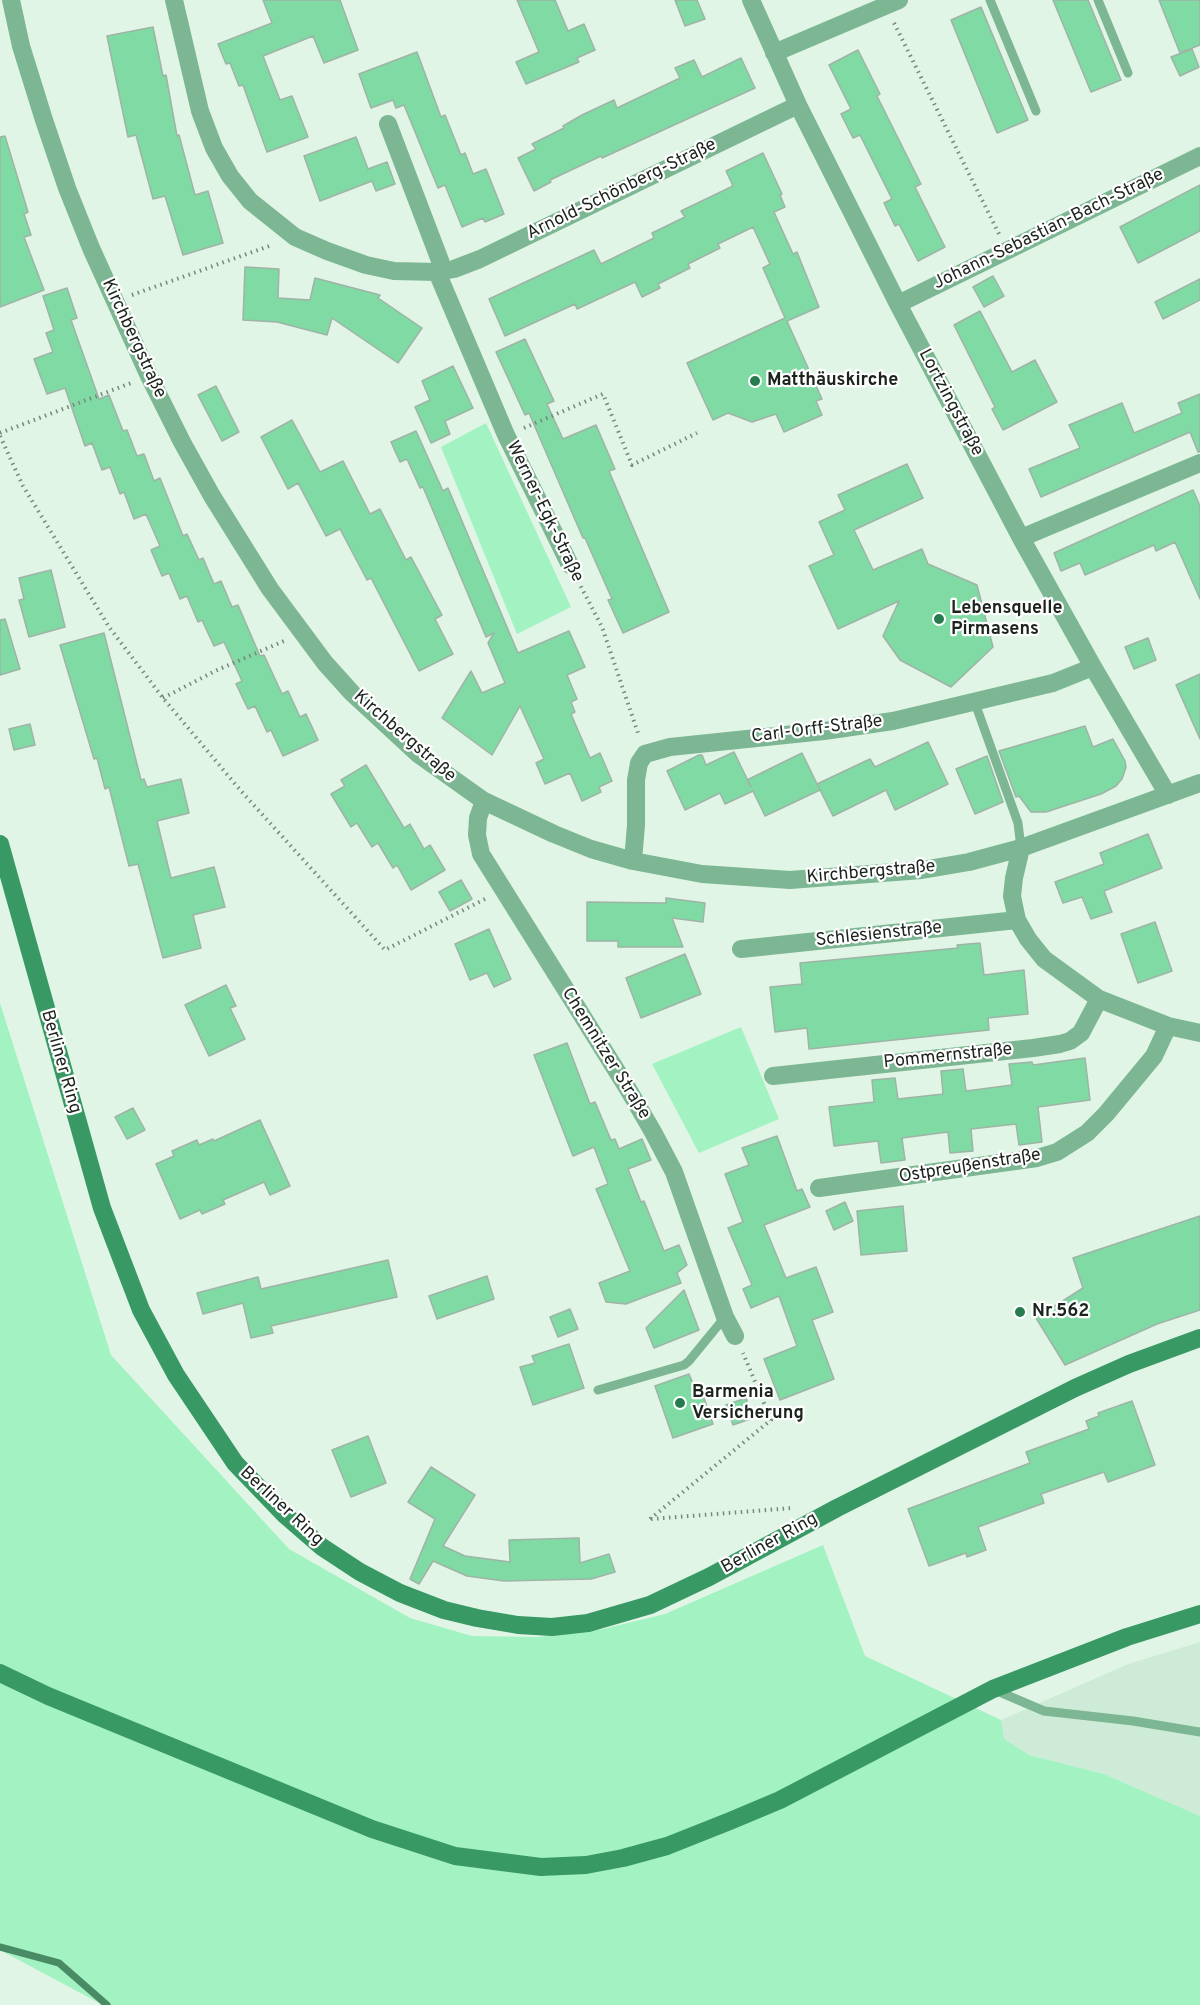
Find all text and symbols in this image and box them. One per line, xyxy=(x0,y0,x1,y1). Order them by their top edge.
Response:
street label: Arnold-Schönberg-Straße xyxy=(524,135,720,245)
street label: Johann-Sebastian-Bach-Straße xyxy=(930,165,1168,295)
street label: Kirchbergstraße xyxy=(96,276,170,402)
street label: Lortzingstraße xyxy=(913,346,987,460)
place label: Matthäuskirche xyxy=(767,370,898,392)
marker: Matthäuskirche xyxy=(748,374,762,388)
street label: Werner-Egk-Straße xyxy=(500,438,588,586)
place label: Lebensquelle Pirmasens xyxy=(951,598,1063,640)
marker: Lebensquelle Pirmasens xyxy=(932,612,946,626)
street label: Kirchbergstraße xyxy=(348,686,460,788)
street label: Carl-Orff-Straße xyxy=(750,711,884,749)
street label: Kirchbergstraße xyxy=(806,857,936,889)
street label: Schlesienstraße xyxy=(815,918,943,952)
street label: Chemnitzer Straße xyxy=(556,984,654,1124)
street label: Berliner Ring xyxy=(35,1008,85,1116)
street label: Pommernstraße xyxy=(883,1039,1013,1075)
street label: Ostpreußenstraße xyxy=(897,1145,1043,1189)
place label: Nr.562 xyxy=(1032,1301,1089,1323)
marker: Nr.562 xyxy=(1013,1305,1027,1319)
place label: Barmenia Versicherung xyxy=(692,1382,804,1424)
marker: Barmenia Versicherung xyxy=(673,1396,687,1410)
street label: Berliner Ring xyxy=(235,1463,327,1551)
street label: Berliner Ring xyxy=(718,1509,822,1579)

